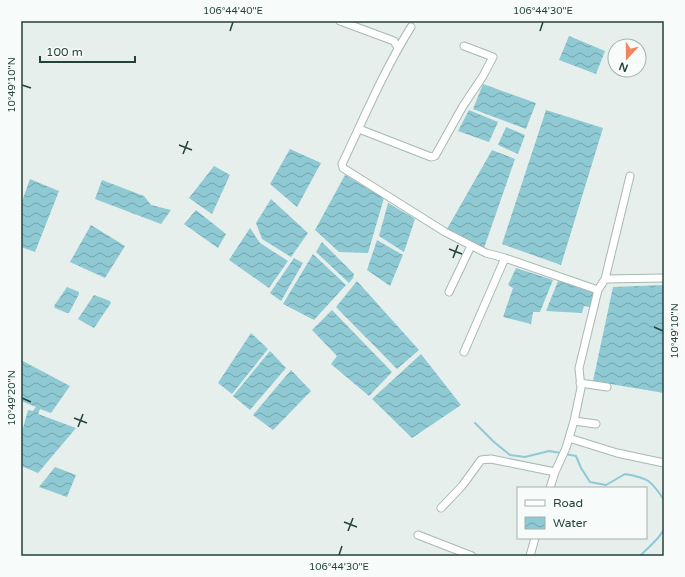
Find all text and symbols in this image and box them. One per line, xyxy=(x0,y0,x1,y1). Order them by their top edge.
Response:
text: 106°44'40"E xyxy=(203,5,263,17)
text: 106°44'30"E xyxy=(513,5,573,17)
scale bar xyxy=(40,38,135,64)
north arrow xyxy=(607,38,647,78)
text: 100 m xyxy=(46,45,83,59)
text: 10°49'10"N xyxy=(6,57,18,113)
text: N xyxy=(617,59,630,75)
text: 10°49'10"N xyxy=(669,303,681,359)
text: 10°49'20"N xyxy=(6,370,18,426)
legend xyxy=(517,487,647,539)
text: Road xyxy=(553,496,583,510)
text: Water xyxy=(553,516,588,530)
text: 106°44'30"E xyxy=(309,561,369,573)

